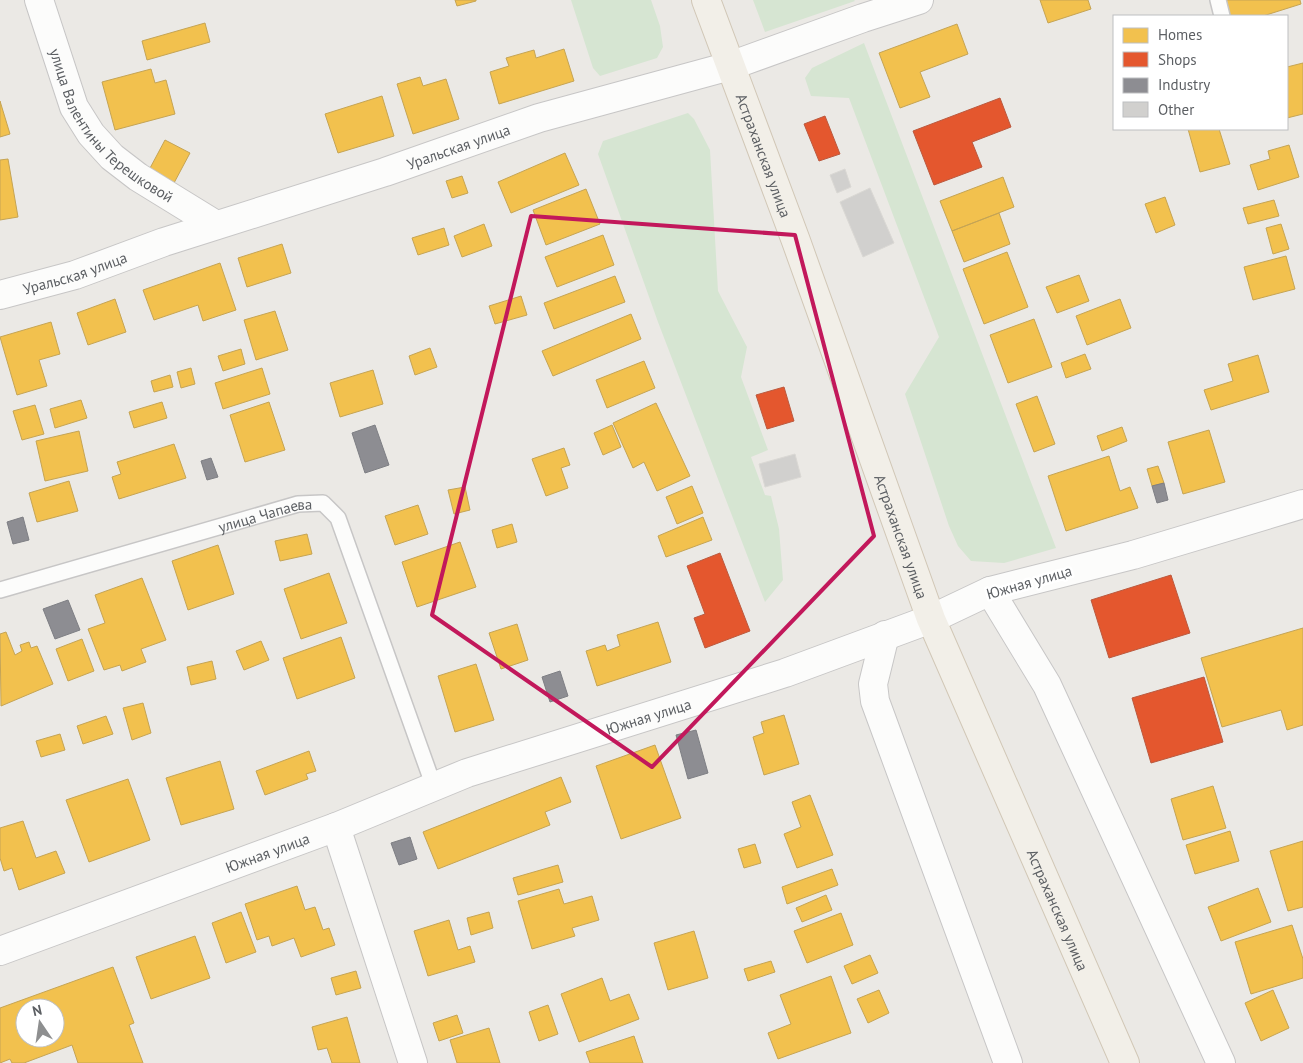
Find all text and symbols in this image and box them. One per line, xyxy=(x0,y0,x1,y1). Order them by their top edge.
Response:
legend xyxy=(1113,15,1288,130)
text: Homes xyxy=(1158,25,1202,44)
street label: улица Валентины Терешковой xyxy=(46,46,177,206)
text: Shops xyxy=(1158,50,1197,69)
text: Industry xyxy=(1158,75,1210,94)
street label: Астраханская улица xyxy=(732,91,796,220)
text: Other xyxy=(1158,100,1194,119)
street label: Уральская улица xyxy=(404,119,512,173)
street label: Уральская улица xyxy=(21,247,129,298)
street label: Астраханская улица xyxy=(871,472,932,601)
street label: улица Чапаева xyxy=(216,494,313,536)
street label: Южная улица xyxy=(984,561,1074,603)
street label: Южная улица xyxy=(603,694,693,738)
street label: Южная улица xyxy=(223,828,312,877)
street label: Астраханская улица xyxy=(1023,846,1093,974)
north arrow xyxy=(15,998,65,1048)
text: N xyxy=(31,1001,44,1020)

